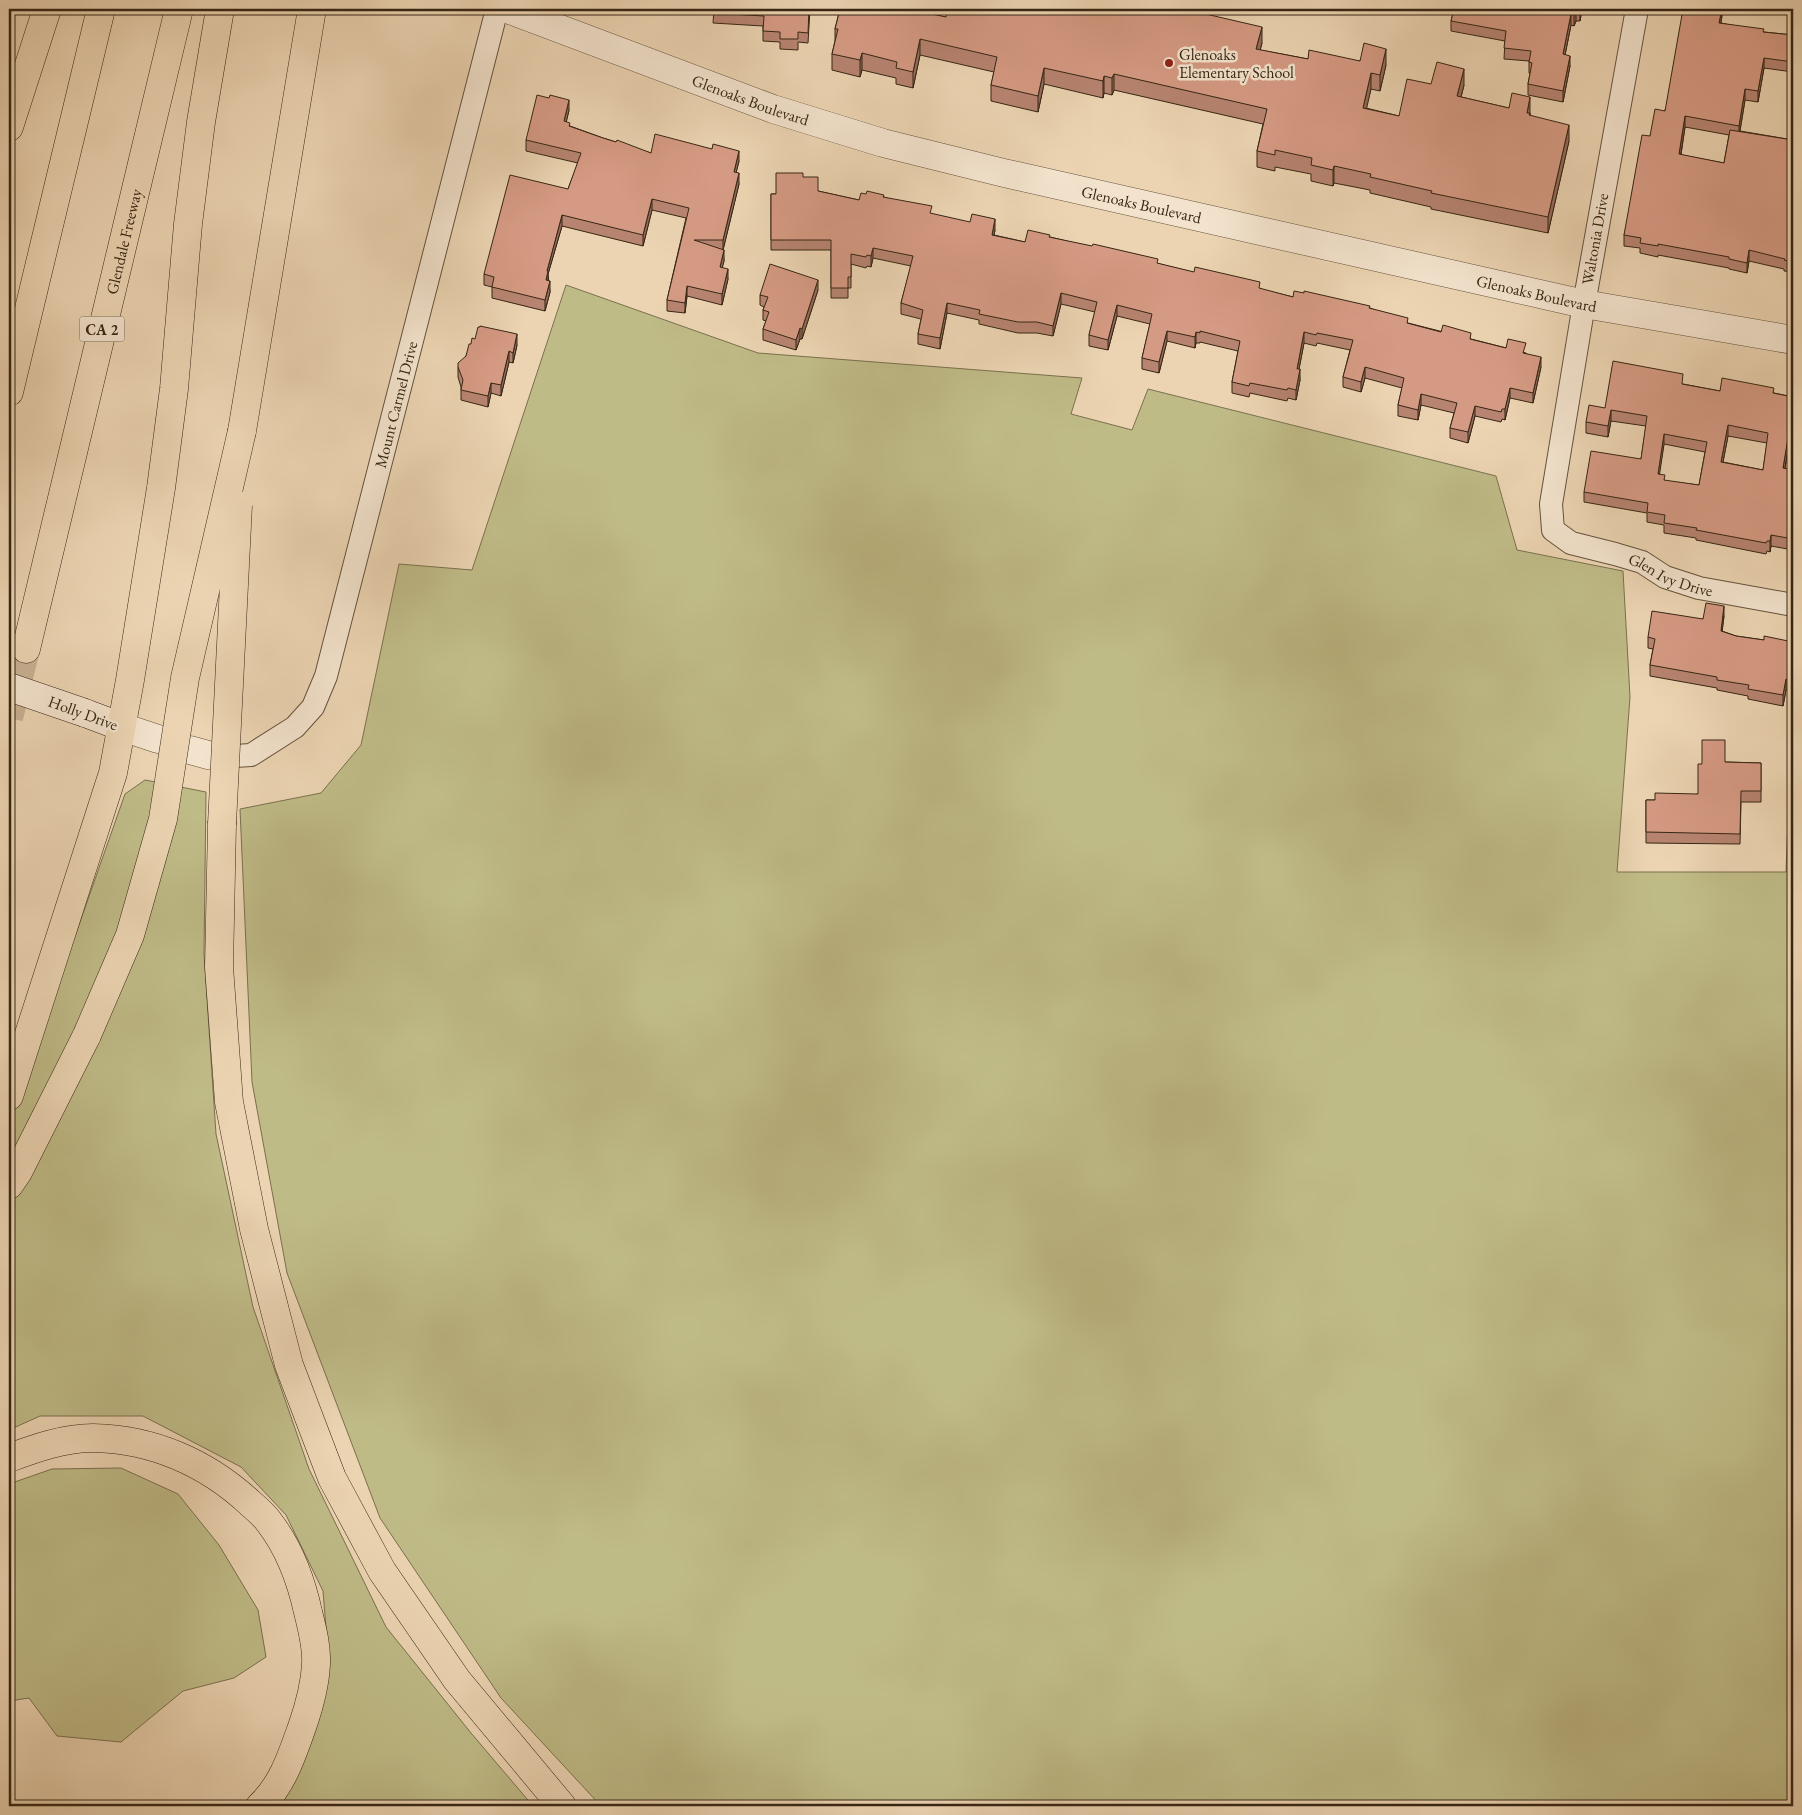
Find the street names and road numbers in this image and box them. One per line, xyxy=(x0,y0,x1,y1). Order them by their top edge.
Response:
street label: Glenoaks Boulevard xyxy=(689,69,812,130)
street label: Glenoaks Boulevard xyxy=(1079,180,1205,228)
street label: Glendale Freeway xyxy=(101,186,146,296)
street label: Waltonia Drive xyxy=(1577,192,1613,286)
street label: Glenoaks Boulevard xyxy=(1474,270,1599,317)
road number: CA 2 xyxy=(80,316,124,342)
street label: Mount Carmel Drive xyxy=(369,339,422,470)
street label: Glen Ivy Drive xyxy=(1626,548,1714,601)
street label: Holly Drive xyxy=(45,691,121,735)

